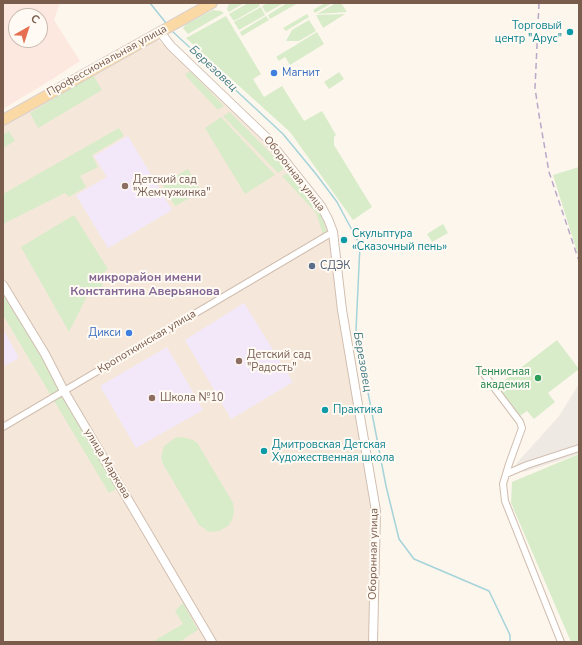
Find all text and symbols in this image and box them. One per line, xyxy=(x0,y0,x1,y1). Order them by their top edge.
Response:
north arrow xyxy=(8,8,48,48)
text: С xyxy=(28,11,43,27)
place label: Торговый центр "Арус" xyxy=(495,19,562,45)
street label: Профессиональная улица xyxy=(45,22,169,100)
marker: Торговый центр "Арус" xyxy=(565,27,575,37)
water label: Березовец xyxy=(186,43,240,95)
place label: Магнит xyxy=(282,66,320,80)
marker: Магнит xyxy=(269,68,279,78)
street label: Оборонная улица xyxy=(261,134,327,214)
place label: Детский сад "Жемчужинка" xyxy=(133,173,210,199)
marker: Детский сад "Жемчужинка" xyxy=(120,181,130,191)
place label: Скульптура «Сказочный пень» xyxy=(352,227,447,253)
marker: Скульптура «Сказочный пень» xyxy=(339,235,349,245)
place label: СДЭК xyxy=(320,259,350,273)
marker: СДЭК xyxy=(307,261,317,271)
district label: микрорайон имени Константина Аверьянова xyxy=(70,271,220,299)
street label: Кропоткинская улица xyxy=(95,307,199,377)
place label: Дикси xyxy=(89,326,121,340)
marker: Дикси xyxy=(124,328,134,338)
water label: Березовец xyxy=(350,331,374,393)
place label: Детский сад "Радость" xyxy=(247,348,311,374)
marker: Детский сад "Радость" xyxy=(234,356,244,366)
place label: Теннисная академия xyxy=(475,365,530,391)
marker: Теннисная академия xyxy=(533,373,543,383)
place label: Школа №10 xyxy=(160,391,224,405)
marker: Школа №10 xyxy=(147,393,157,403)
place label: Практика xyxy=(333,403,383,417)
marker: Практика xyxy=(320,405,330,415)
street label: улица Маркова xyxy=(81,427,133,501)
place label: Дмитровская Детская Художественная школа xyxy=(272,438,394,464)
marker: Дмитровская Детская Художественная школа xyxy=(259,446,269,456)
street label: Оборонная улица xyxy=(367,508,381,600)

